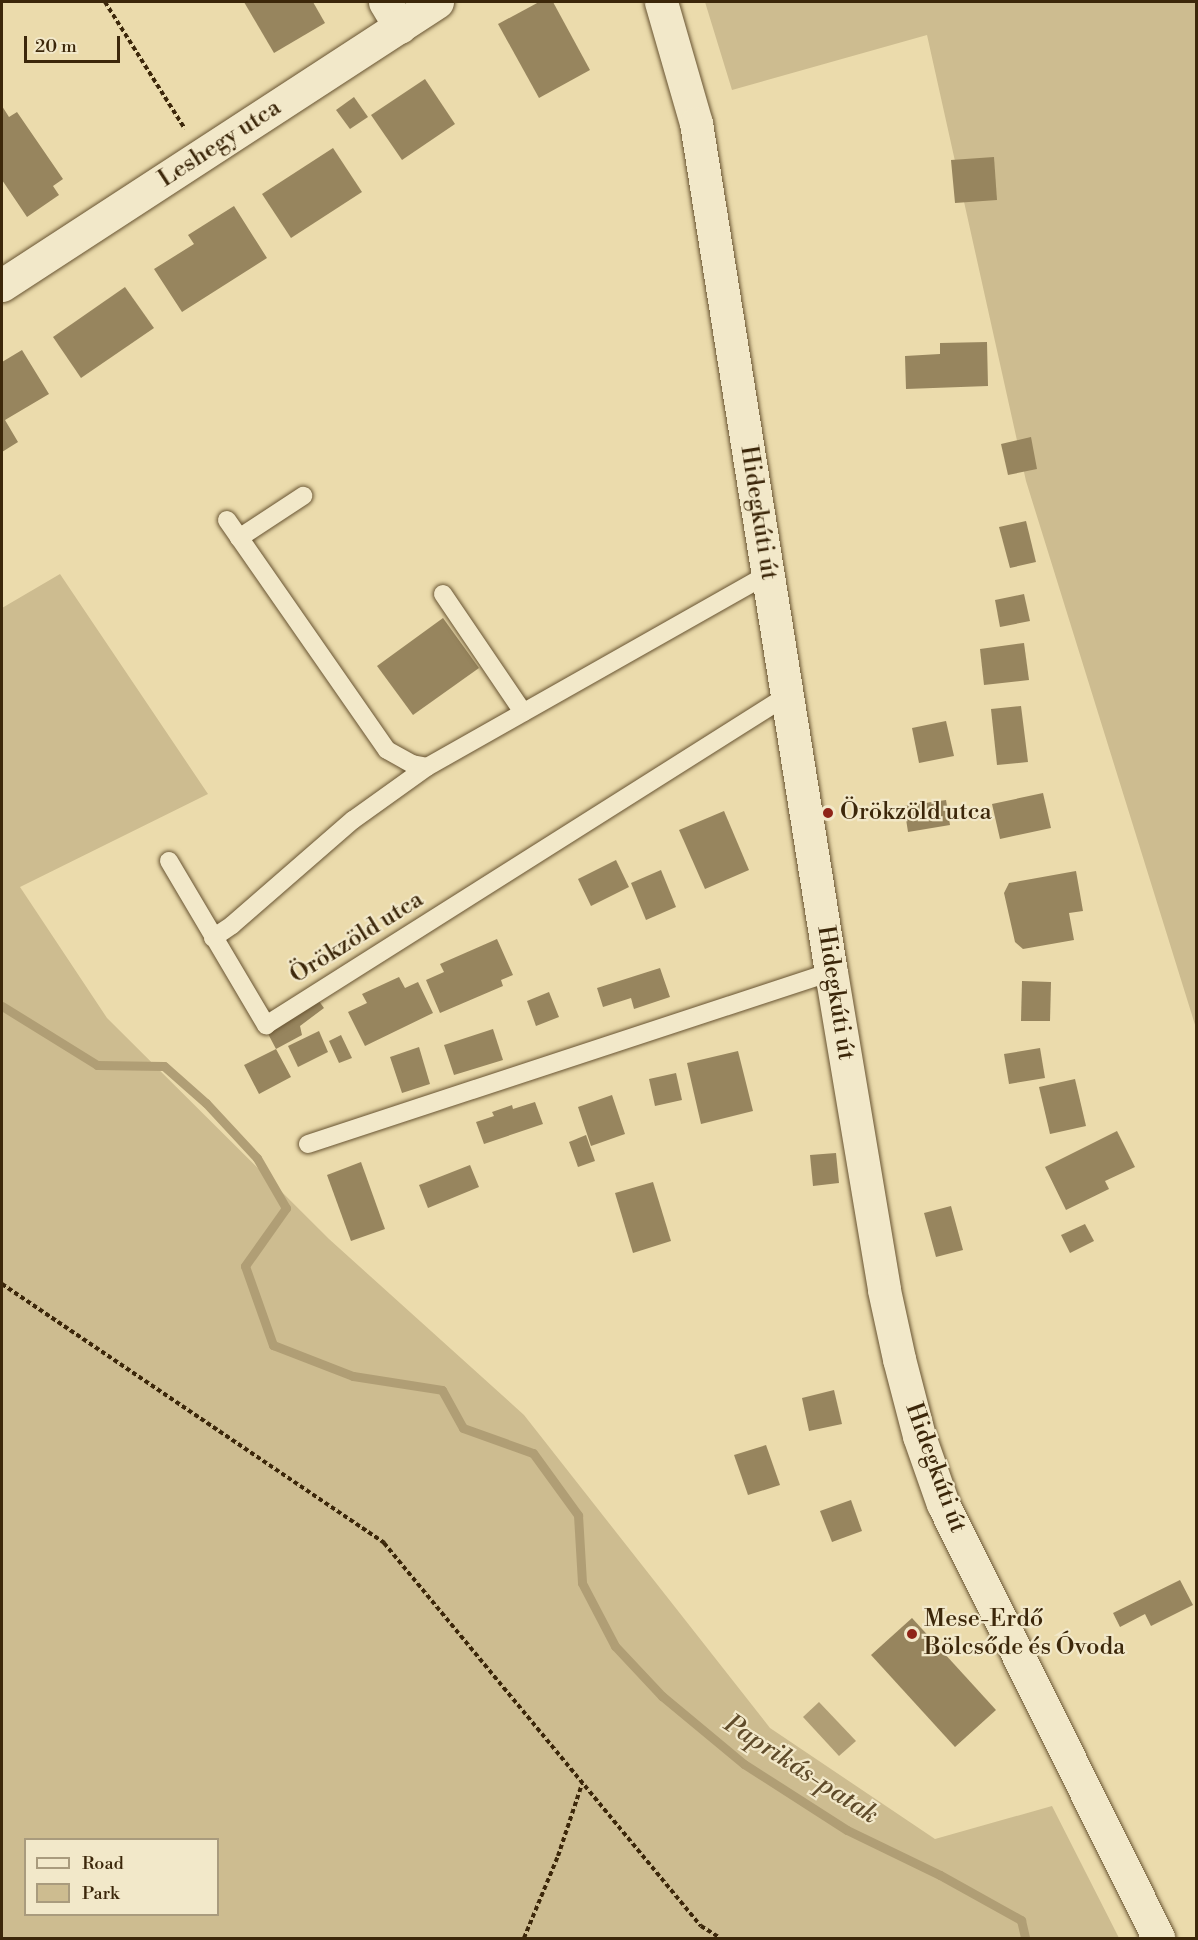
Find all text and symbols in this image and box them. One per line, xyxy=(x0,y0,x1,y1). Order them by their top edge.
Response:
scale bar xyxy=(27,24,123,62)
text: 20 m xyxy=(35,35,77,58)
street label: Leshegy utca xyxy=(153,94,287,194)
street label: Hidegkúti út xyxy=(733,444,783,582)
place label: Örökzöld utca xyxy=(840,799,992,827)
marker: Örökzöld utca xyxy=(821,806,835,820)
street label: Örökzöld utca xyxy=(285,886,429,990)
street label: Hidegkúti út xyxy=(810,924,860,1062)
street label: Hidegkúti út xyxy=(898,1399,972,1537)
place label: Mese-Erdő Bölcsőde és Óvoda xyxy=(924,1606,1125,1662)
marker: Mese-Erdő Bölcsőde és Óvoda xyxy=(905,1627,919,1641)
water label: Paprikás-patak xyxy=(718,1709,884,1831)
legend xyxy=(24,1838,219,1916)
text: Road xyxy=(82,1852,124,1875)
text: Park xyxy=(82,1882,119,1905)

